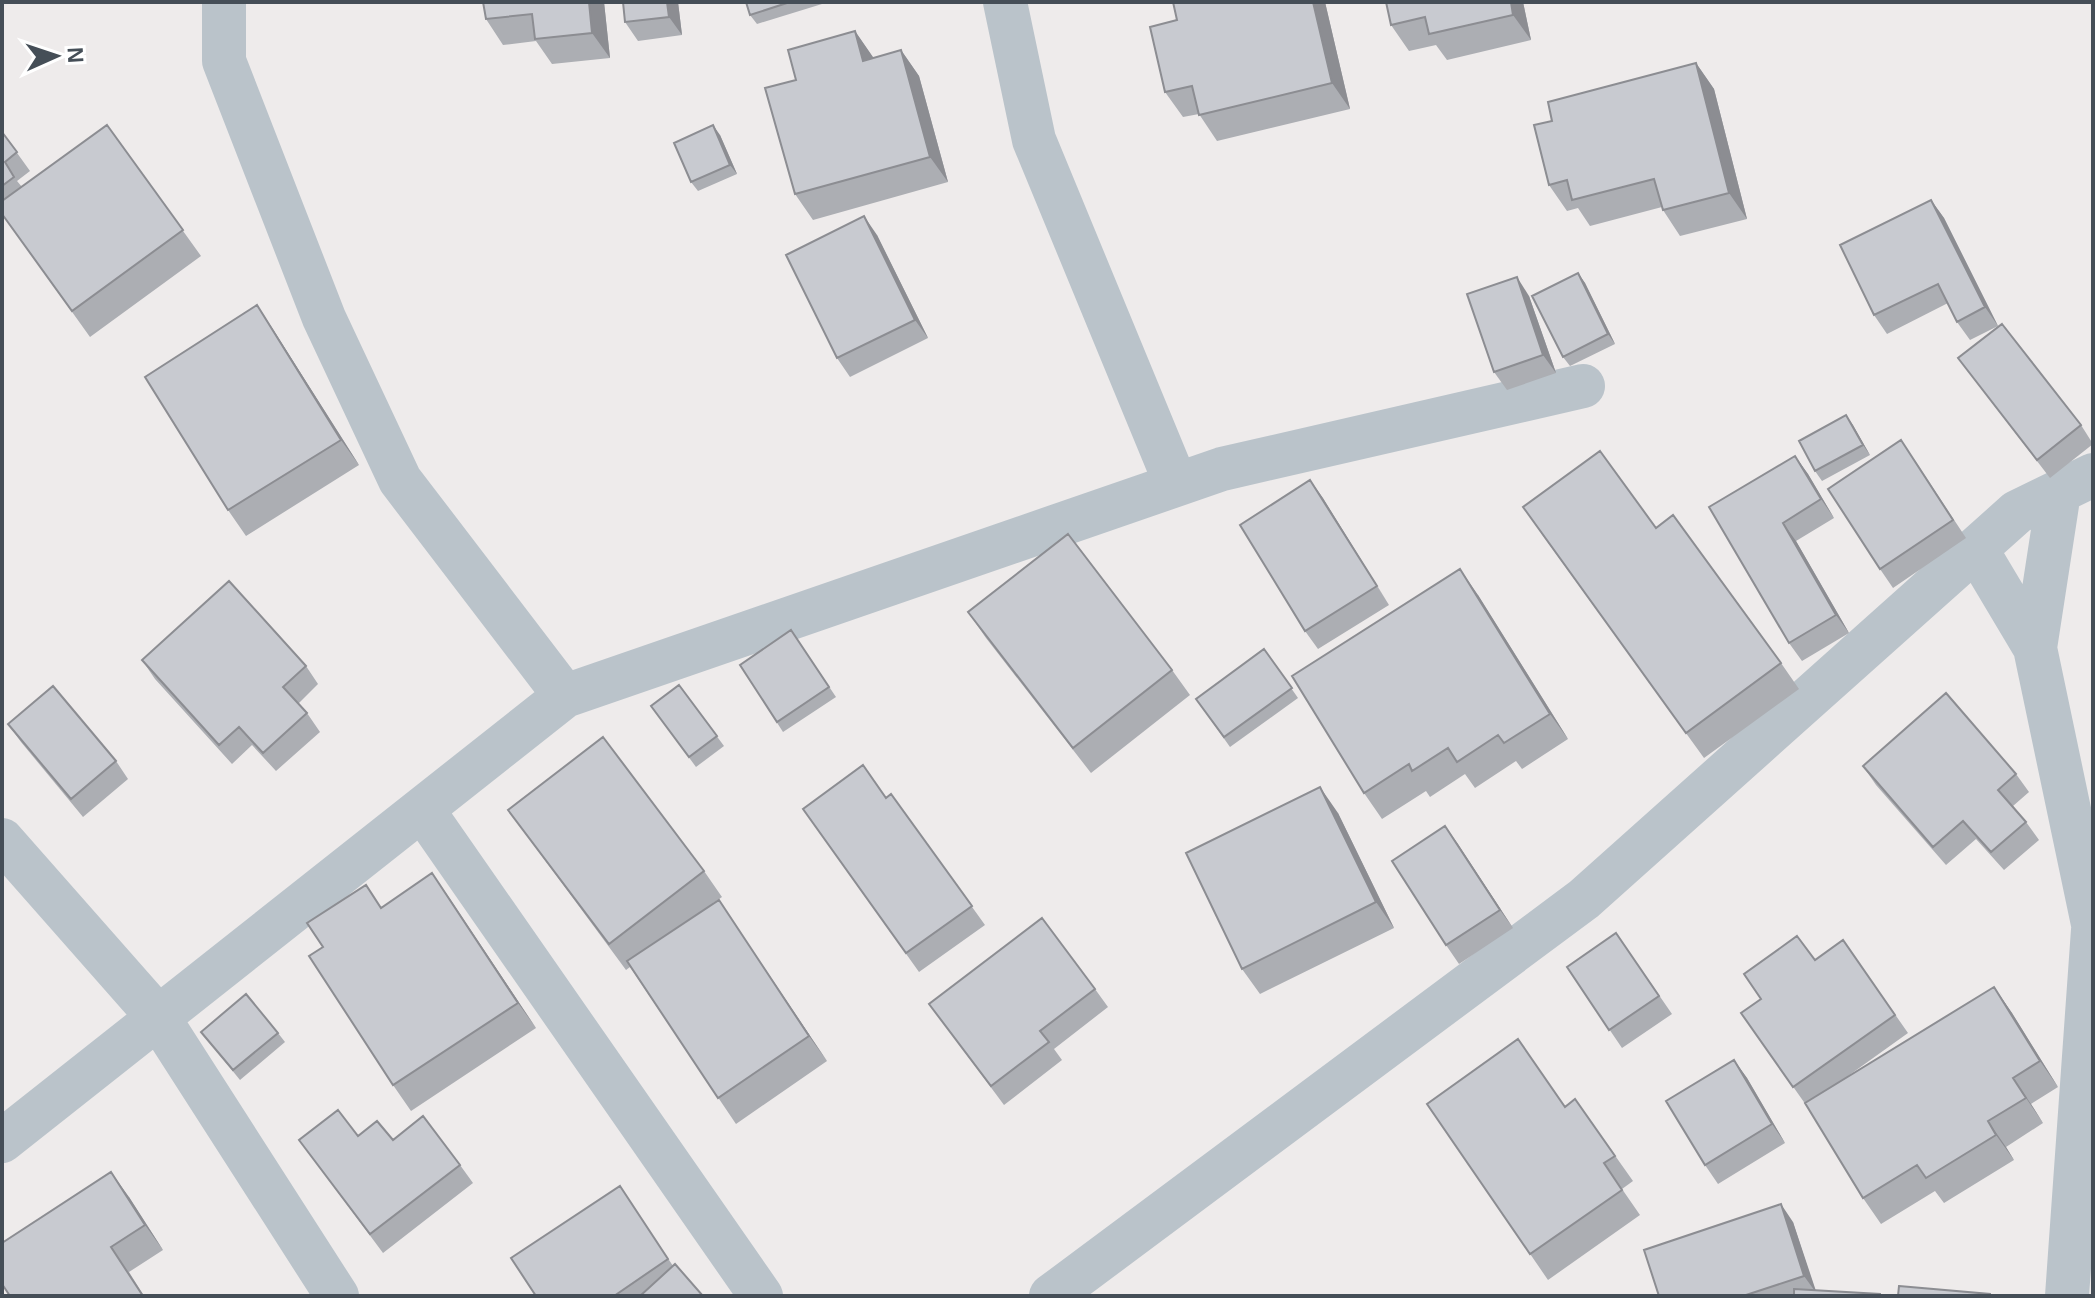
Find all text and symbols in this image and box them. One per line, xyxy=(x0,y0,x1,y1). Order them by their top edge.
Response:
north arrow xyxy=(16,16,96,96)
text: N xyxy=(63,46,88,64)

